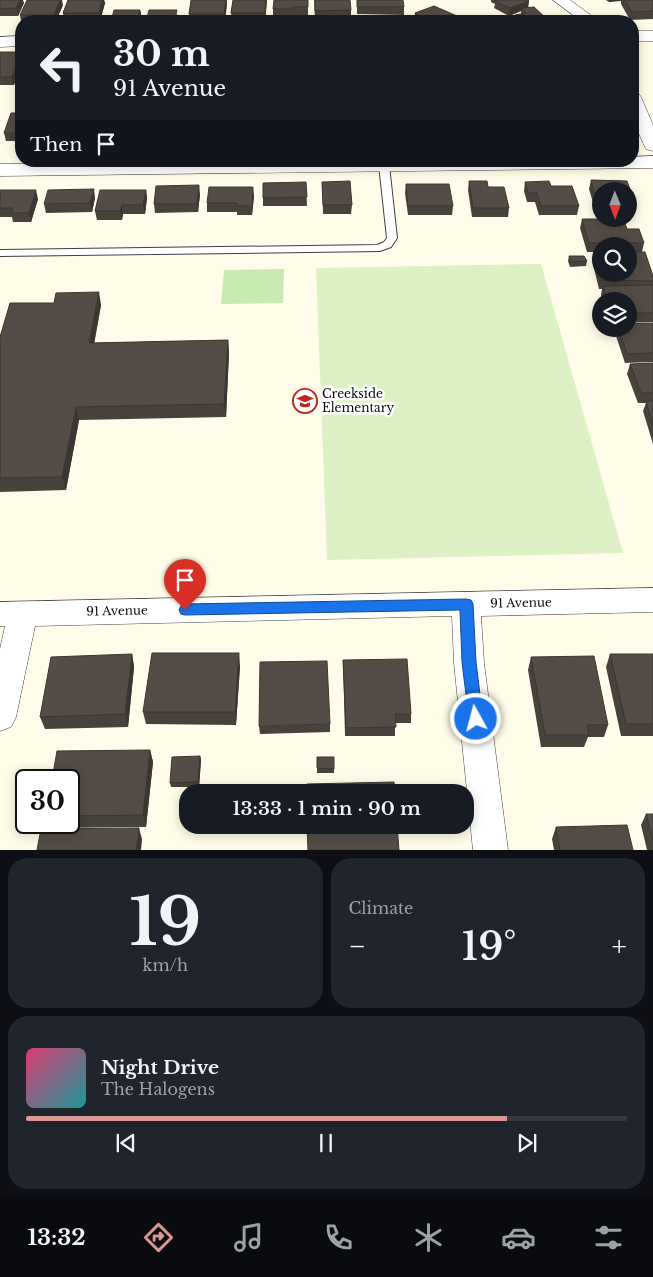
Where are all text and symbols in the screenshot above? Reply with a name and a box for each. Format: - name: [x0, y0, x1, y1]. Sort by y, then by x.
- text: 30 m: [113, 32, 210, 75]
- icon: left: [30, 35, 95, 100]
- text: 91 Avenue: [113, 75, 226, 102]
- icon: arrive: [92, 130, 120, 158]
- text: Then: [30, 133, 82, 156]
- north arrow: [592, 182, 638, 228]
- map controls: [592, 182, 637, 337]
- button: search: [592, 237, 637, 282]
- button: layers: [592, 292, 637, 337]
- place label: Creekside Elementary: [322, 386, 394, 415]
- school or university icon: Creekside Elementary: [292, 388, 318, 414]
- pin: [164, 559, 206, 610]
- icon: arrive: [171, 566, 199, 594]
- street label: 91 Avenue: [490, 594, 552, 611]
- street label: 91 Avenue: [86, 602, 148, 619]
- position arrow: [449, 692, 501, 744]
- speed limit sign: 30: [15, 769, 80, 834]
- text: 13:33 · 1 min · 90 m: [232, 797, 421, 820]
- text: 19: [129, 882, 201, 963]
- text: Climate: [349, 898, 413, 918]
- text: 19°: [462, 923, 516, 970]
- text: −: [349, 929, 366, 964]
- text: +: [612, 929, 627, 964]
- text: km/h: [143, 955, 188, 975]
- text: Night Drive: [101, 1056, 219, 1079]
- text: The Halogens: [101, 1079, 215, 1099]
- icon: previous: [112, 1129, 140, 1157]
- icon: pause: [312, 1129, 340, 1157]
- icon: next: [513, 1129, 541, 1157]
- icon: directions: [141, 1220, 176, 1255]
- icon: music: [231, 1220, 266, 1255]
- icon: phone: [321, 1220, 356, 1255]
- icon: climate: [411, 1220, 446, 1255]
- icon: car: [501, 1220, 536, 1255]
- icon: filters: [591, 1220, 626, 1255]
- text: 13:32: [27, 1224, 86, 1251]

